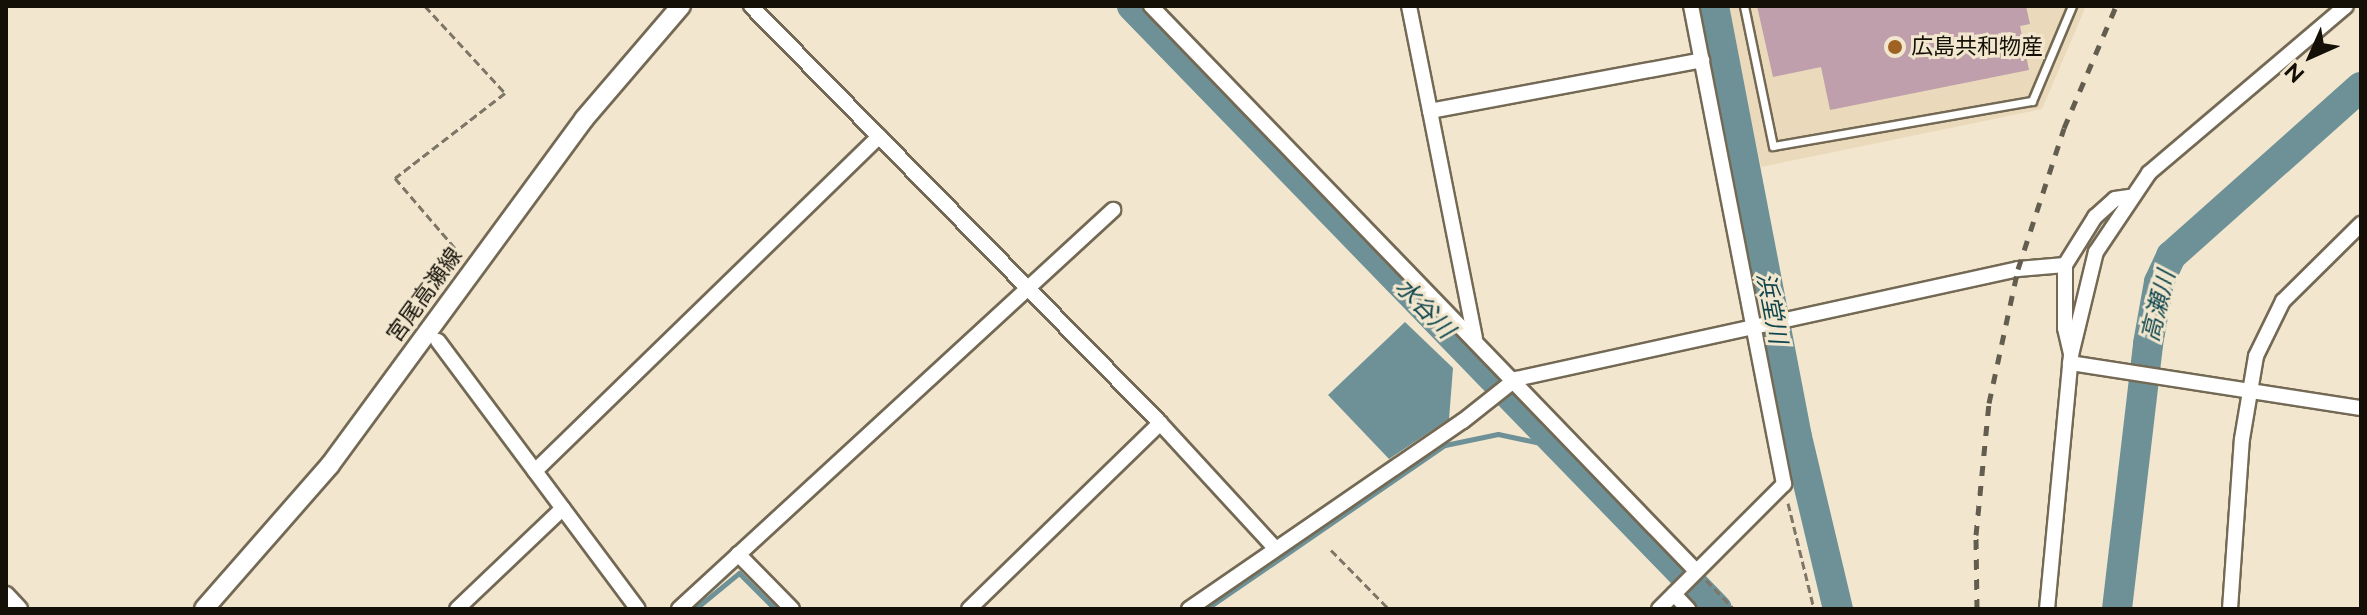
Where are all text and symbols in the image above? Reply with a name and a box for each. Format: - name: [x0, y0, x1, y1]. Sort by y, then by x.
- north arrow: [2271, 16, 2351, 96]
- place label: 広島共和物産: [1911, 34, 2043, 60]
- marker: 広島共和物産: [1886, 38, 1904, 56]
- text: N: [2279, 58, 2309, 88]
- street label: 宮尾高瀬線: [381, 243, 467, 347]
- water label: 高瀬川: [2135, 268, 2181, 344]
- water label: 浜堂川: [1751, 270, 1793, 346]
- water label: 水谷川: [1390, 272, 1460, 344]

